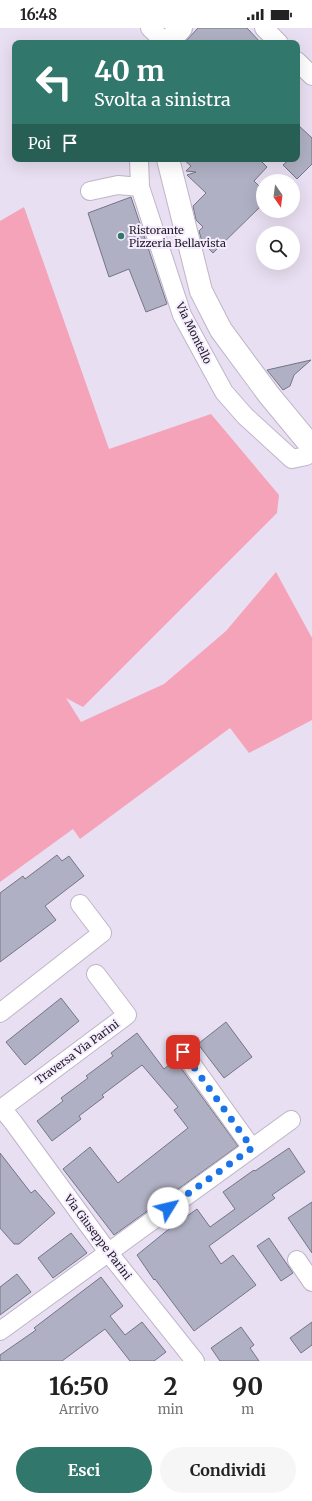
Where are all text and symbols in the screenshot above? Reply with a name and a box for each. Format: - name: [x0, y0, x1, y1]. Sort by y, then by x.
- text: 16:48: [20, 5, 57, 24]
- text: 40 m: [94, 53, 165, 89]
- icon: left: [28, 56, 80, 108]
- text: Svolta a sinistra: [94, 88, 231, 111]
- icon: arrive: [59, 132, 81, 154]
- text: Poi: [28, 134, 51, 153]
- north arrow: [256, 174, 300, 218]
- map controls: [256, 174, 300, 270]
- place label: Ristorante Pizzeria Bellavista: [129, 223, 226, 250]
- button: search: [256, 226, 300, 270]
- marker: Ristorante Pizzeria Bellavista: [116, 231, 126, 241]
- street label: Via Montello: [173, 299, 215, 367]
- street label: Traversa Via Parini: [32, 1017, 122, 1087]
- pin: [166, 1035, 200, 1069]
- icon: arrive: [172, 1041, 194, 1063]
- position arrow: [147, 1187, 189, 1229]
- street label: Via Giuseppe Parini: [61, 1191, 135, 1283]
- text: 16:50: [49, 1371, 109, 1402]
- text: 2: [163, 1371, 178, 1402]
- text: 90: [232, 1371, 263, 1402]
- text: Arrivo: [59, 1401, 99, 1418]
- text: min: [158, 1401, 183, 1418]
- text: m: [241, 1401, 254, 1418]
- button: Esci: [16, 1447, 152, 1493]
- button: Condividi: [160, 1447, 296, 1493]

